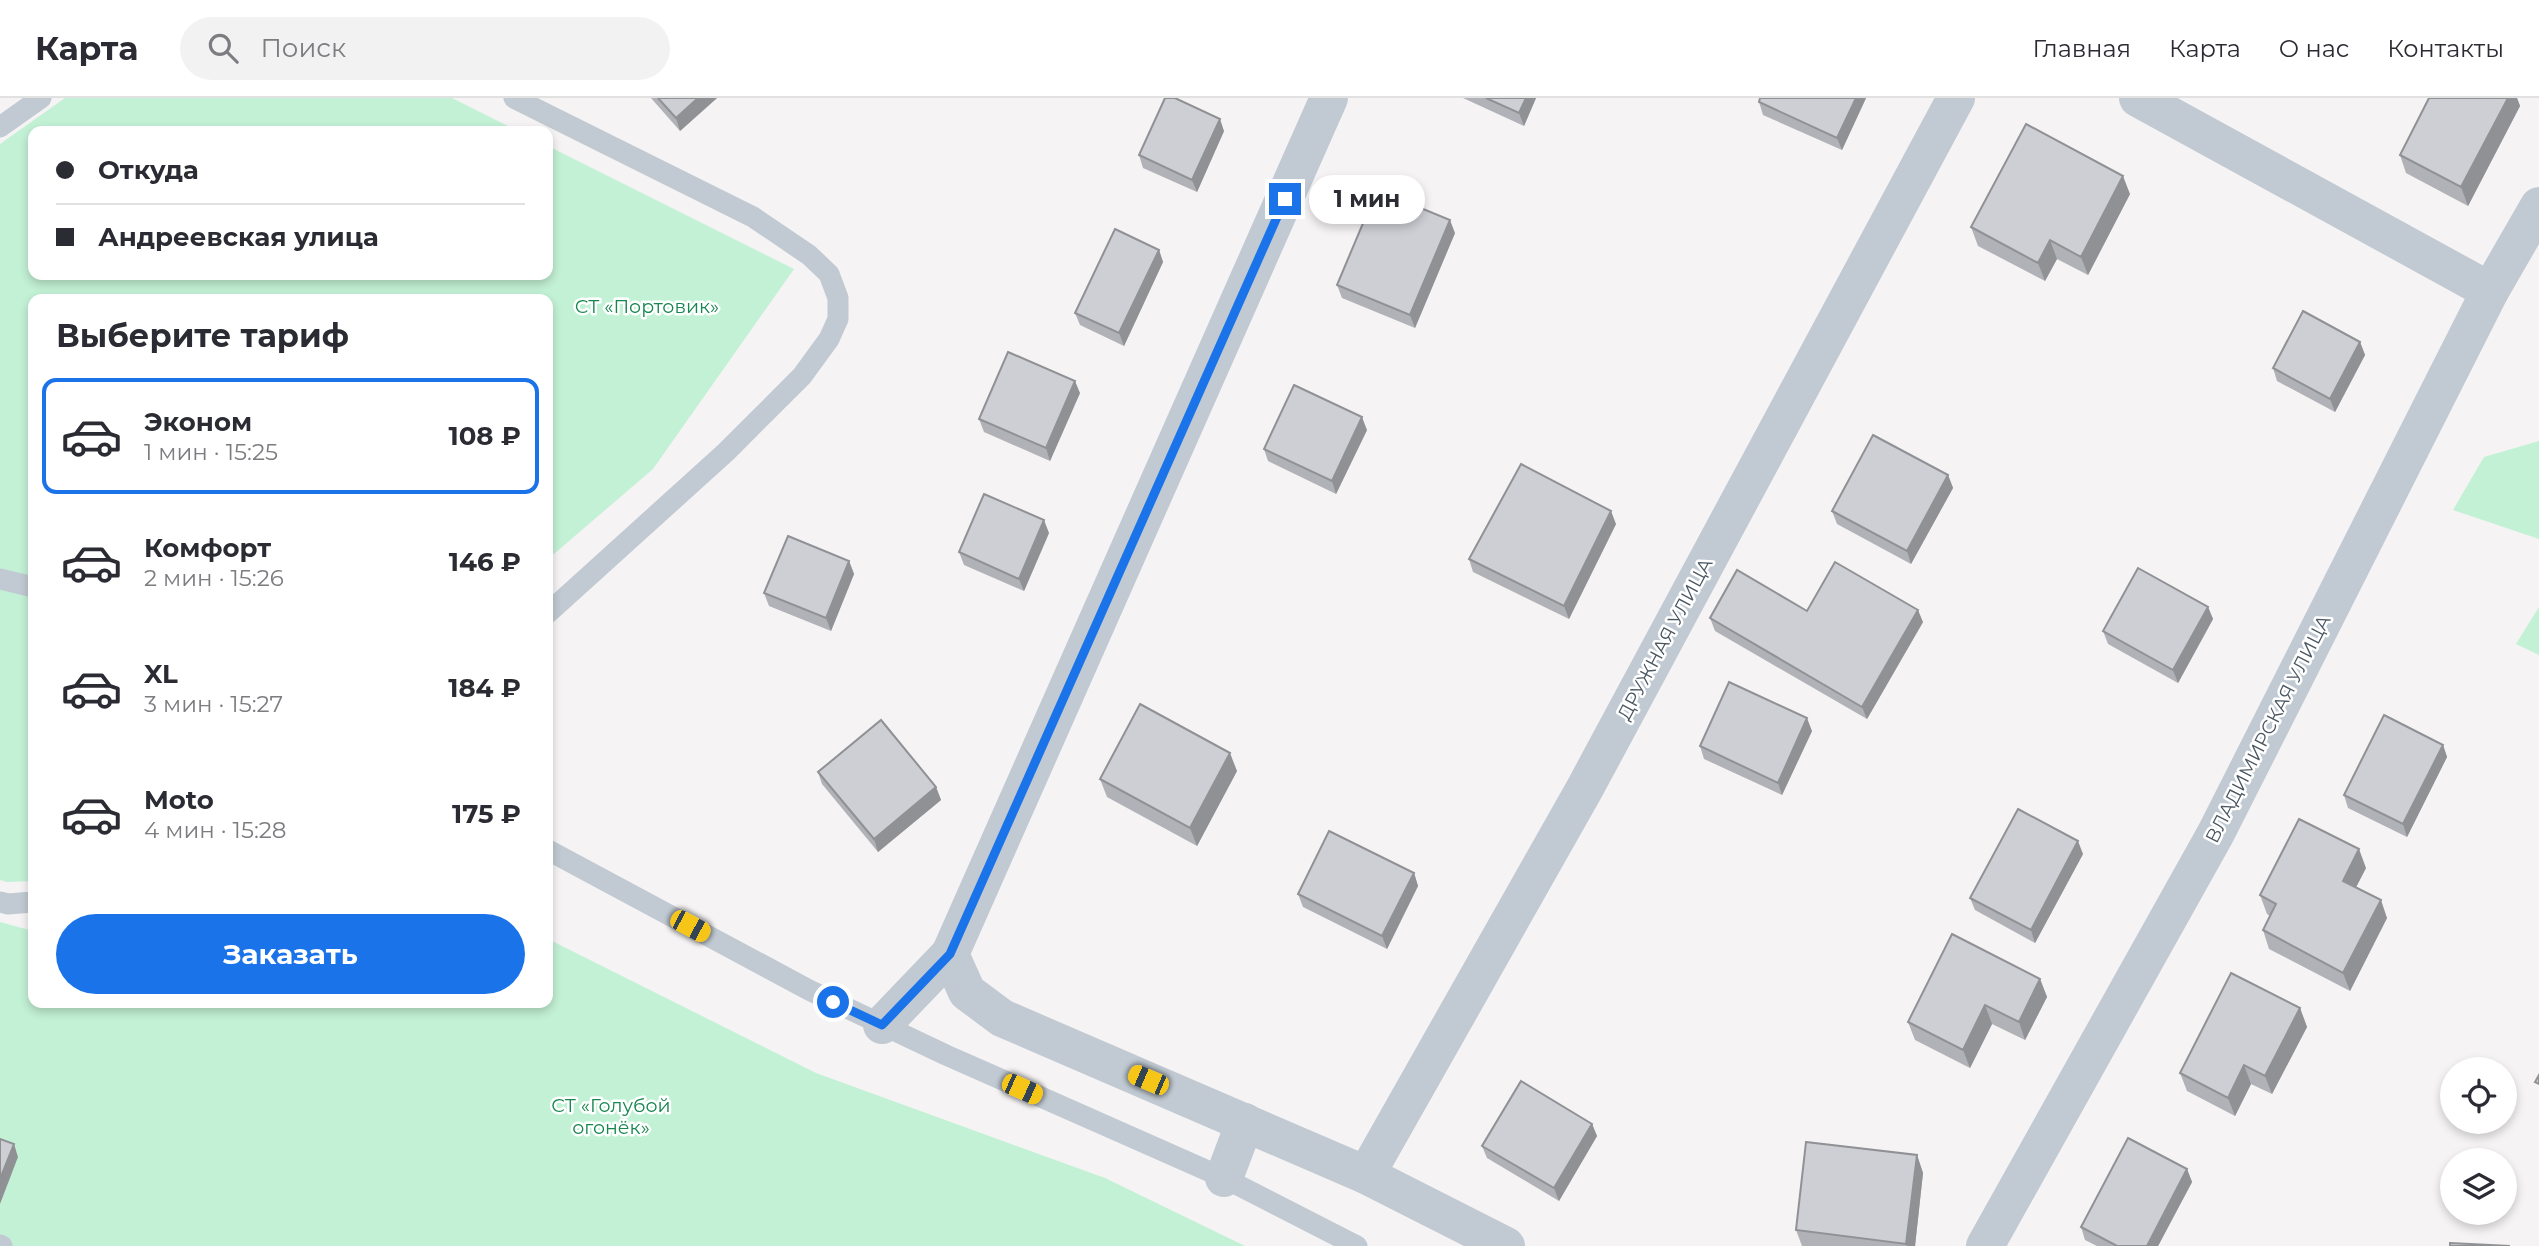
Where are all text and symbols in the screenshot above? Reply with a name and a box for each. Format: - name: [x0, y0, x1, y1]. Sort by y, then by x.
- search box: [180, 17, 670, 80]
- text: Карта: [35, 28, 138, 68]
- icon: search: [204, 29, 242, 67]
- text: Поиск: [260, 32, 346, 64]
- text: Главная: [2033, 34, 2131, 63]
- text: Карта: [2169, 34, 2241, 63]
- text: О нас: [2279, 34, 2349, 63]
- text: Контакты: [2387, 34, 2504, 63]
- text: Откуда: [98, 154, 199, 186]
- callout: 1 мин: [1310, 174, 1425, 224]
- route end: [1269, 183, 1301, 215]
- text: 1 мин: [1334, 185, 1400, 213]
- text: Андреевская улица: [98, 221, 379, 253]
- park label: СТ «Портовик»: [575, 295, 719, 318]
- text: Выберите тариф: [56, 316, 349, 355]
- icon: car: [60, 405, 123, 468]
- text: Эконом: [144, 406, 252, 438]
- text: 108 ₽: [448, 420, 521, 452]
- text: 1 мин · 15:25: [144, 438, 278, 466]
- icon: car: [60, 531, 123, 594]
- text: Комфорт: [144, 532, 271, 564]
- text: 146 ₽: [449, 546, 521, 578]
- street label: ДРУЖНАЯ УЛИЦА: [1613, 554, 1717, 724]
- text: 2 мин · 15:26: [144, 564, 284, 592]
- street label: ВЛАДИМИРСКАЯ УЛИЦА: [2200, 611, 2336, 847]
- icon: car: [60, 657, 123, 720]
- text: XL: [144, 658, 178, 690]
- text: 184 ₽: [448, 672, 521, 704]
- text: 3 мин · 15:27: [144, 690, 283, 718]
- icon: car: [60, 783, 123, 846]
- text: Moto: [144, 784, 214, 816]
- text: 175 ₽: [452, 798, 521, 830]
- text: 4 мин · 15:28: [144, 816, 287, 844]
- car: [667, 907, 714, 945]
- button: Заказать: [56, 914, 525, 994]
- route start: [817, 986, 849, 1018]
- map controls: [2440, 1057, 2517, 1225]
- button: locate: [2440, 1057, 2517, 1134]
- car: [1125, 1062, 1172, 1098]
- car: [999, 1071, 1046, 1107]
- park label: СТ «Голубой огонёк»: [551, 1094, 671, 1139]
- button: layers: [2440, 1148, 2517, 1225]

